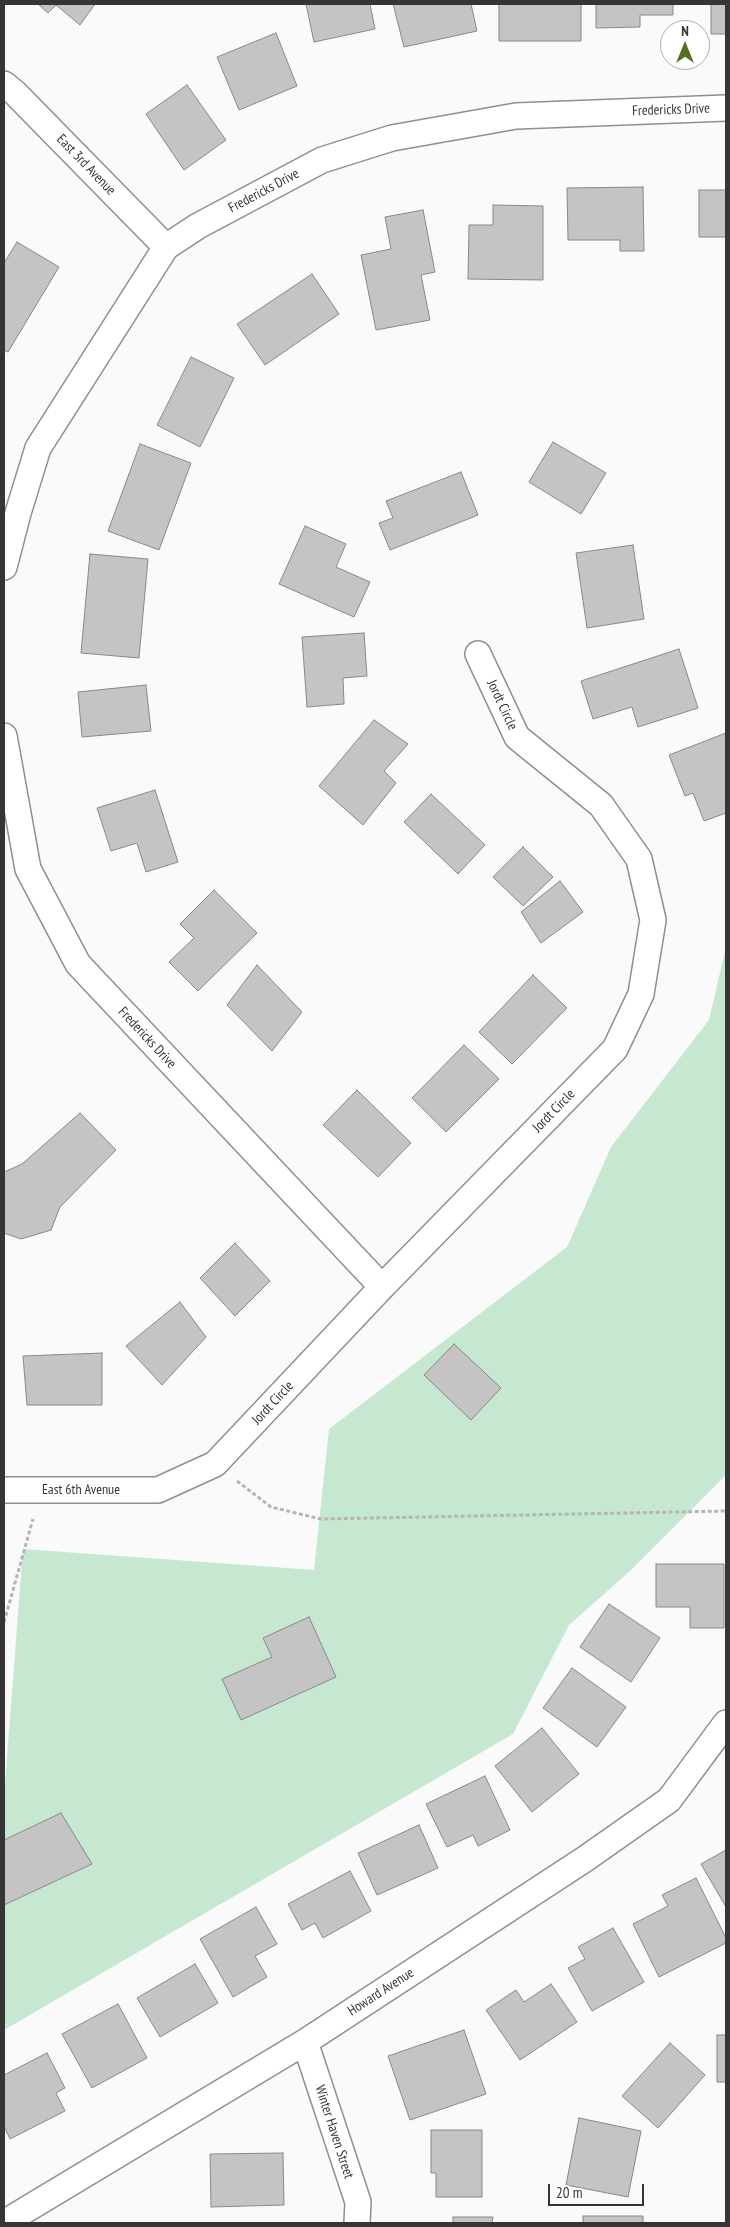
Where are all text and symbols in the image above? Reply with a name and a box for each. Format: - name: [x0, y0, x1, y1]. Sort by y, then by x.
- north arrow: [660, 20, 710, 70]
- text: N: [681, 22, 689, 40]
- street label: Fredericks Drive: [632, 100, 710, 120]
- street label: East 3rd Avenue: [53, 131, 119, 199]
- street label: Fredericks Drive: [226, 165, 302, 217]
- street label: Jordt Circle: [483, 677, 521, 733]
- street label: Fredericks Drive: [114, 1004, 180, 1072]
- street label: Jordt Circle: [529, 1086, 579, 1136]
- street label: Jordt Circle: [249, 1378, 297, 1428]
- street label: East 6th Avenue: [42, 1482, 120, 1498]
- street label: Howard Avenue: [345, 1964, 417, 2020]
- street label: Winter Haven Street: [311, 2083, 357, 2181]
- scale bar: [550, 2174, 646, 2206]
- text: 20 m: [556, 2183, 582, 2202]

